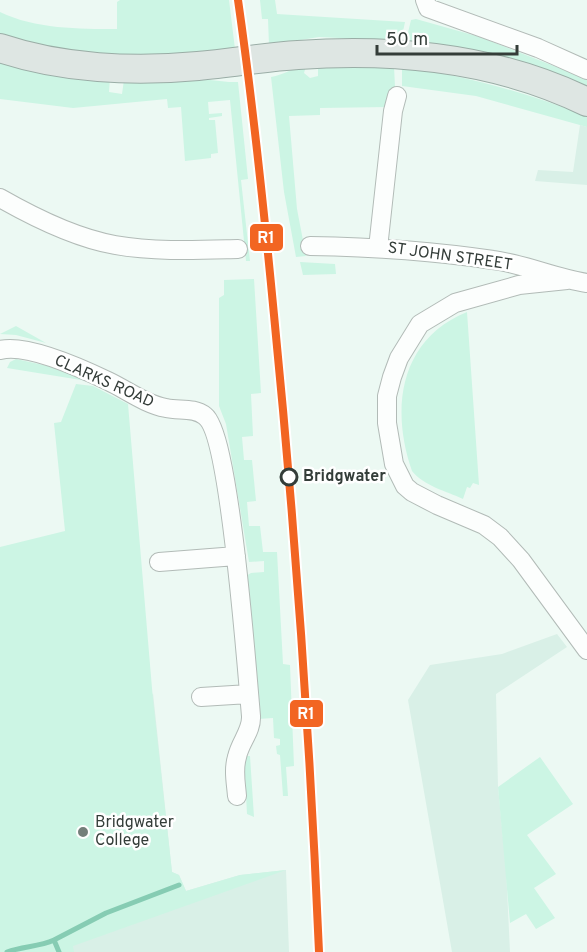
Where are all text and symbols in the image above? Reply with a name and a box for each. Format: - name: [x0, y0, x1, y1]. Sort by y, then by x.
- scale bar: [377, 18, 516, 56]
- text: 50 m: [386, 29, 428, 52]
- line badge: R1: [249, 223, 284, 252]
- text: R1: [257, 229, 275, 249]
- street label: ST JOHN STREET: [386, 238, 514, 276]
- street label: CLARKS ROAD: [51, 351, 157, 413]
- place label: Bridgwater: [303, 467, 386, 487]
- marker: Bridgwater: [280, 468, 298, 486]
- line badge: R1: [289, 699, 324, 728]
- text: R1: [297, 705, 315, 725]
- place label: Bridgwater College: [95, 813, 174, 851]
- marker: Bridgwater College: [76, 825, 90, 839]

